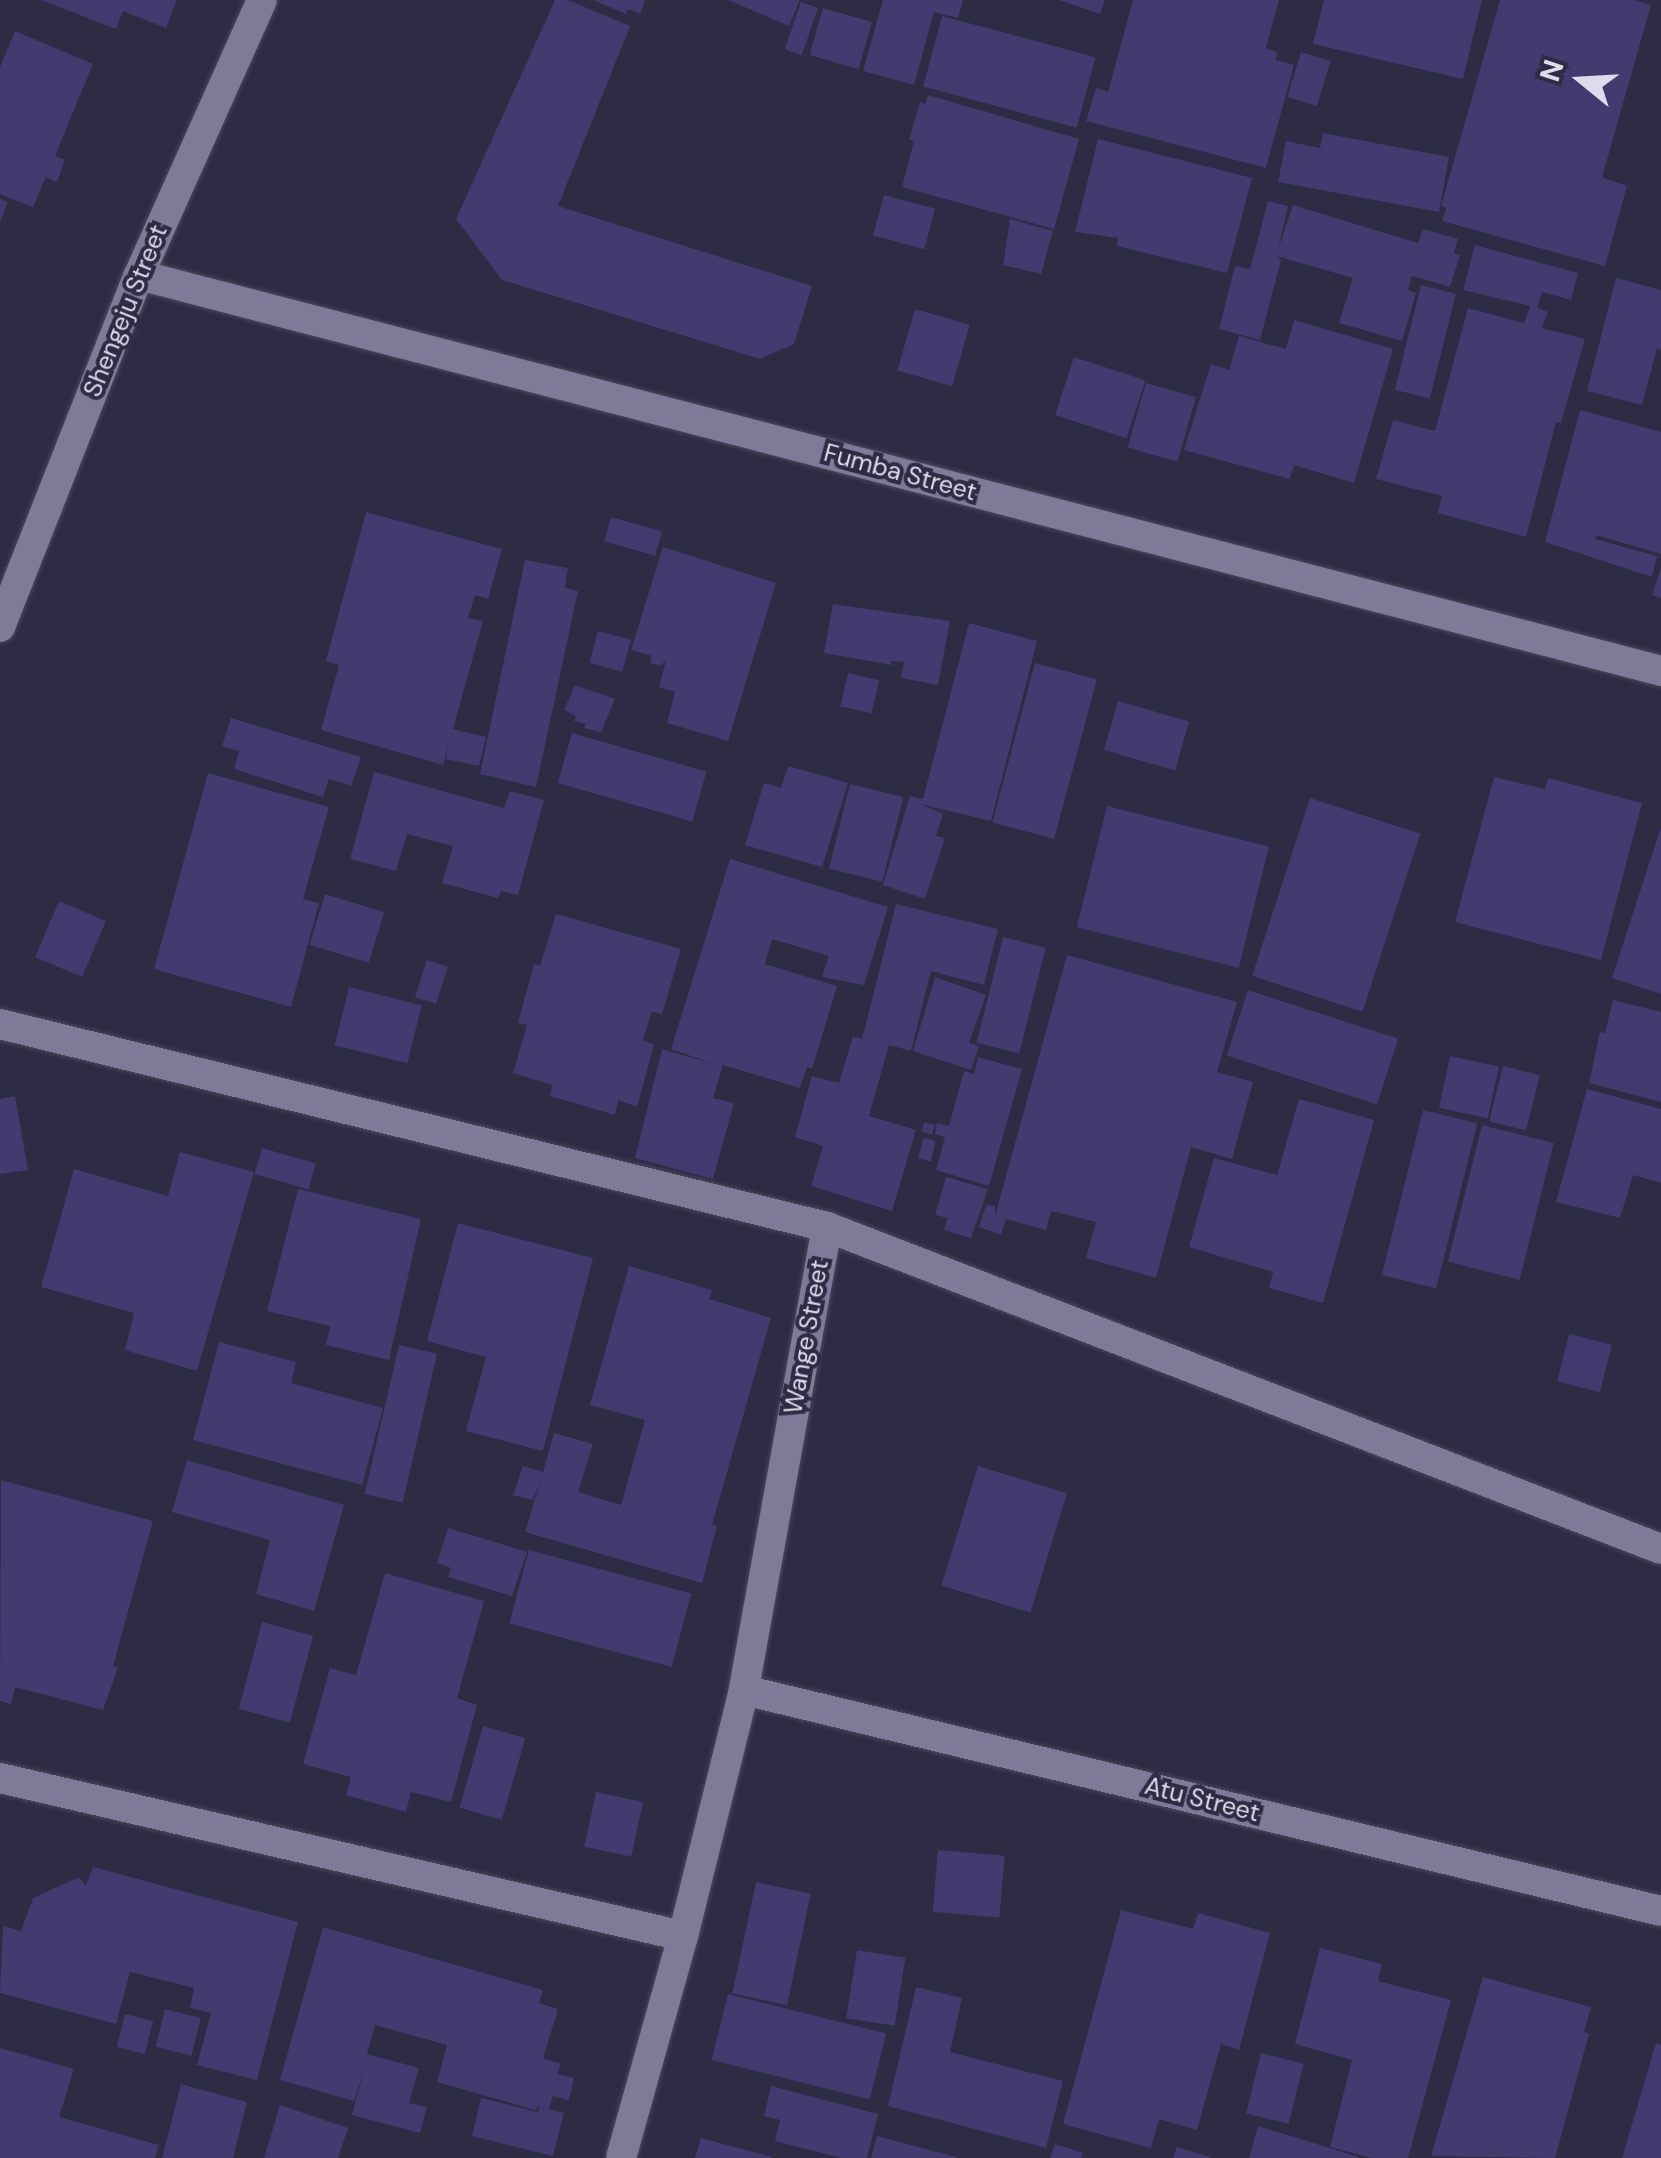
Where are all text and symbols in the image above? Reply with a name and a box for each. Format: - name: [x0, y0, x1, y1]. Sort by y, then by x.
- north arrow: [1531, 30, 1631, 130]
- text: N: [1531, 55, 1573, 86]
- street label: Shengeju Street: [78, 221, 174, 401]
- street label: Fumba Street: [820, 438, 980, 508]
- street label: Wange Street: [779, 1258, 835, 1416]
- street label: Atu Street: [1142, 1771, 1262, 1829]

